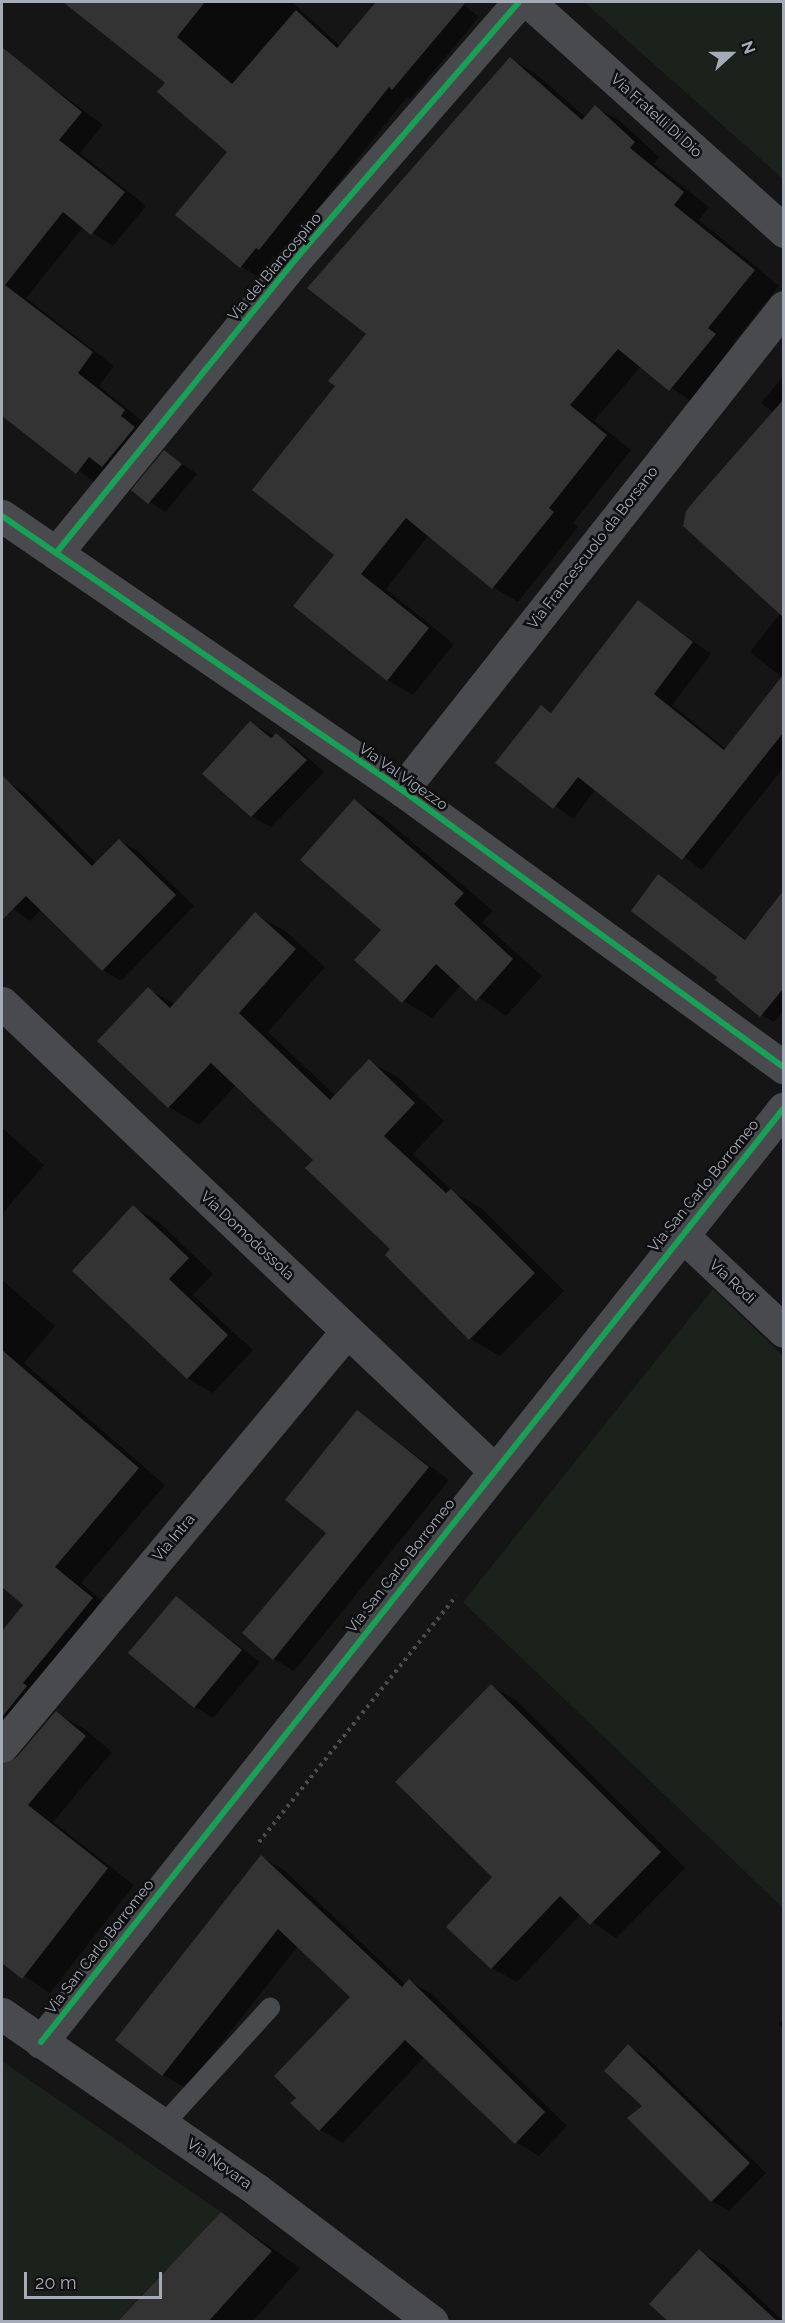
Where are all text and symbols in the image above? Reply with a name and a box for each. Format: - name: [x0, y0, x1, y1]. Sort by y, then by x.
- north arrow: [701, 24, 761, 84]
- text: N: [737, 38, 759, 56]
- street label: Via Fratelli Di Dio: [607, 70, 705, 162]
- street label: Via del Biancospino: [224, 209, 326, 325]
- street label: Via Francescuolo da Borsano: [524, 463, 662, 633]
- street label: Via Val Vigezzo: [354, 739, 452, 815]
- street label: Via San Carlo Borromeo: [645, 1116, 763, 1256]
- street label: Via Domodossola: [196, 1188, 298, 1284]
- street label: Via Rodi: [705, 1256, 759, 1308]
- street label: Via San Carlo Borromeo: [343, 1495, 459, 1637]
- street label: Via Intra: [149, 1511, 199, 1565]
- street label: Via San Carlo Borromeo: [42, 1876, 158, 2018]
- street label: Via Novara: [183, 2135, 255, 2193]
- scale bar: [27, 2260, 165, 2298]
- text: 20 m: [35, 2272, 77, 2293]

